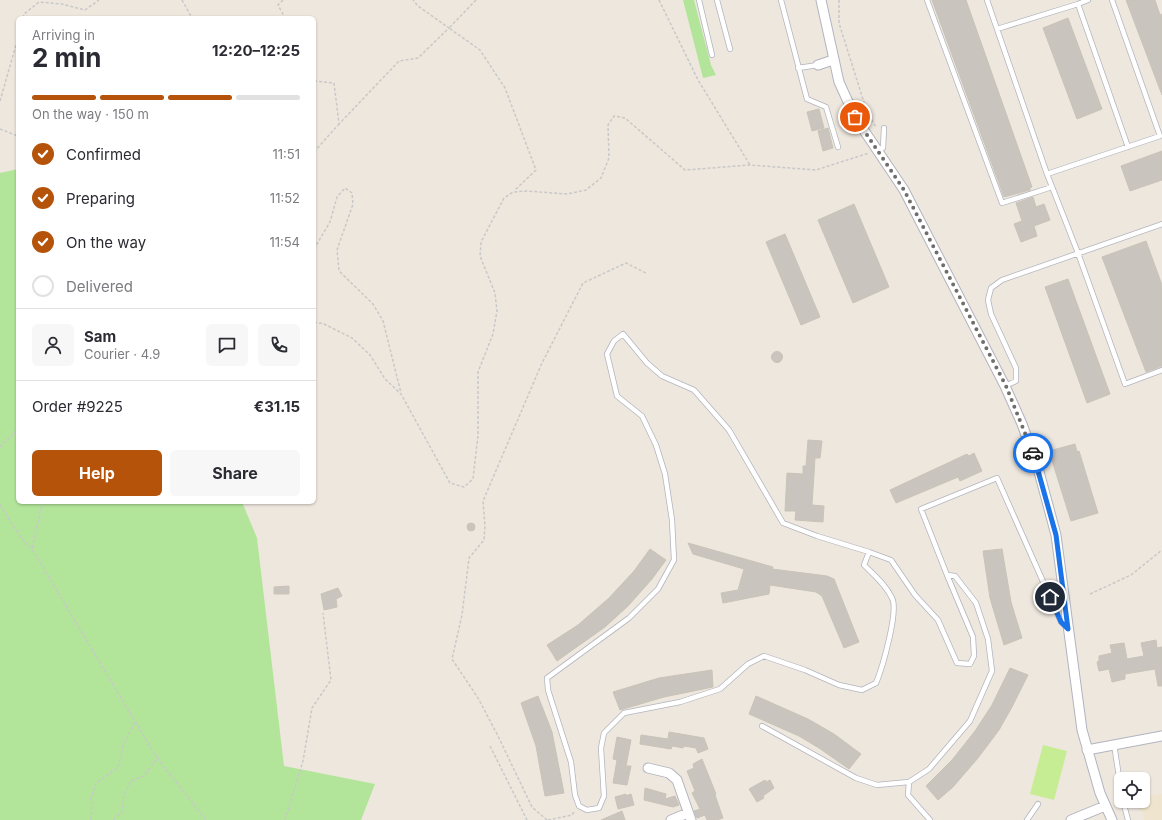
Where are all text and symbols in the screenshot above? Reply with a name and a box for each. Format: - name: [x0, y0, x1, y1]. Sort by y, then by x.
- text: Arriving in: [32, 27, 95, 43]
- text: 12:20–12:25: [212, 41, 300, 60]
- text: 2 min: [32, 42, 102, 73]
- pin: [838, 100, 872, 134]
- text: On the way · 150 m: [32, 106, 149, 122]
- icon: bag: [844, 106, 866, 128]
- icon: check: [32, 143, 54, 165]
- text: Confirmed: [66, 145, 141, 164]
- text: 11:51: [272, 146, 300, 162]
- icon: check: [32, 187, 54, 209]
- text: Preparing: [66, 189, 135, 208]
- text: 11:52: [270, 190, 300, 206]
- icon: check: [32, 231, 54, 253]
- text: On the way: [66, 233, 146, 252]
- text: 11:54: [269, 234, 300, 250]
- text: Delivered: [66, 277, 133, 296]
- button: person: [32, 324, 74, 366]
- button: chat: [206, 324, 248, 366]
- button: phone: [258, 324, 300, 366]
- text: Sam: [84, 327, 116, 346]
- text: Courier · 4.9: [84, 346, 160, 362]
- text: Order #9225: [32, 397, 123, 416]
- text: €31.15: [254, 397, 300, 416]
- courier: [1013, 433, 1053, 473]
- icon: car: [1022, 442, 1044, 464]
- button: Help: [32, 450, 162, 496]
- button: Share: [170, 450, 300, 496]
- pin: [1033, 580, 1067, 614]
- icon: home: [1039, 586, 1061, 608]
- map controls: [1114, 772, 1150, 808]
- button: locate: [1114, 772, 1150, 808]

